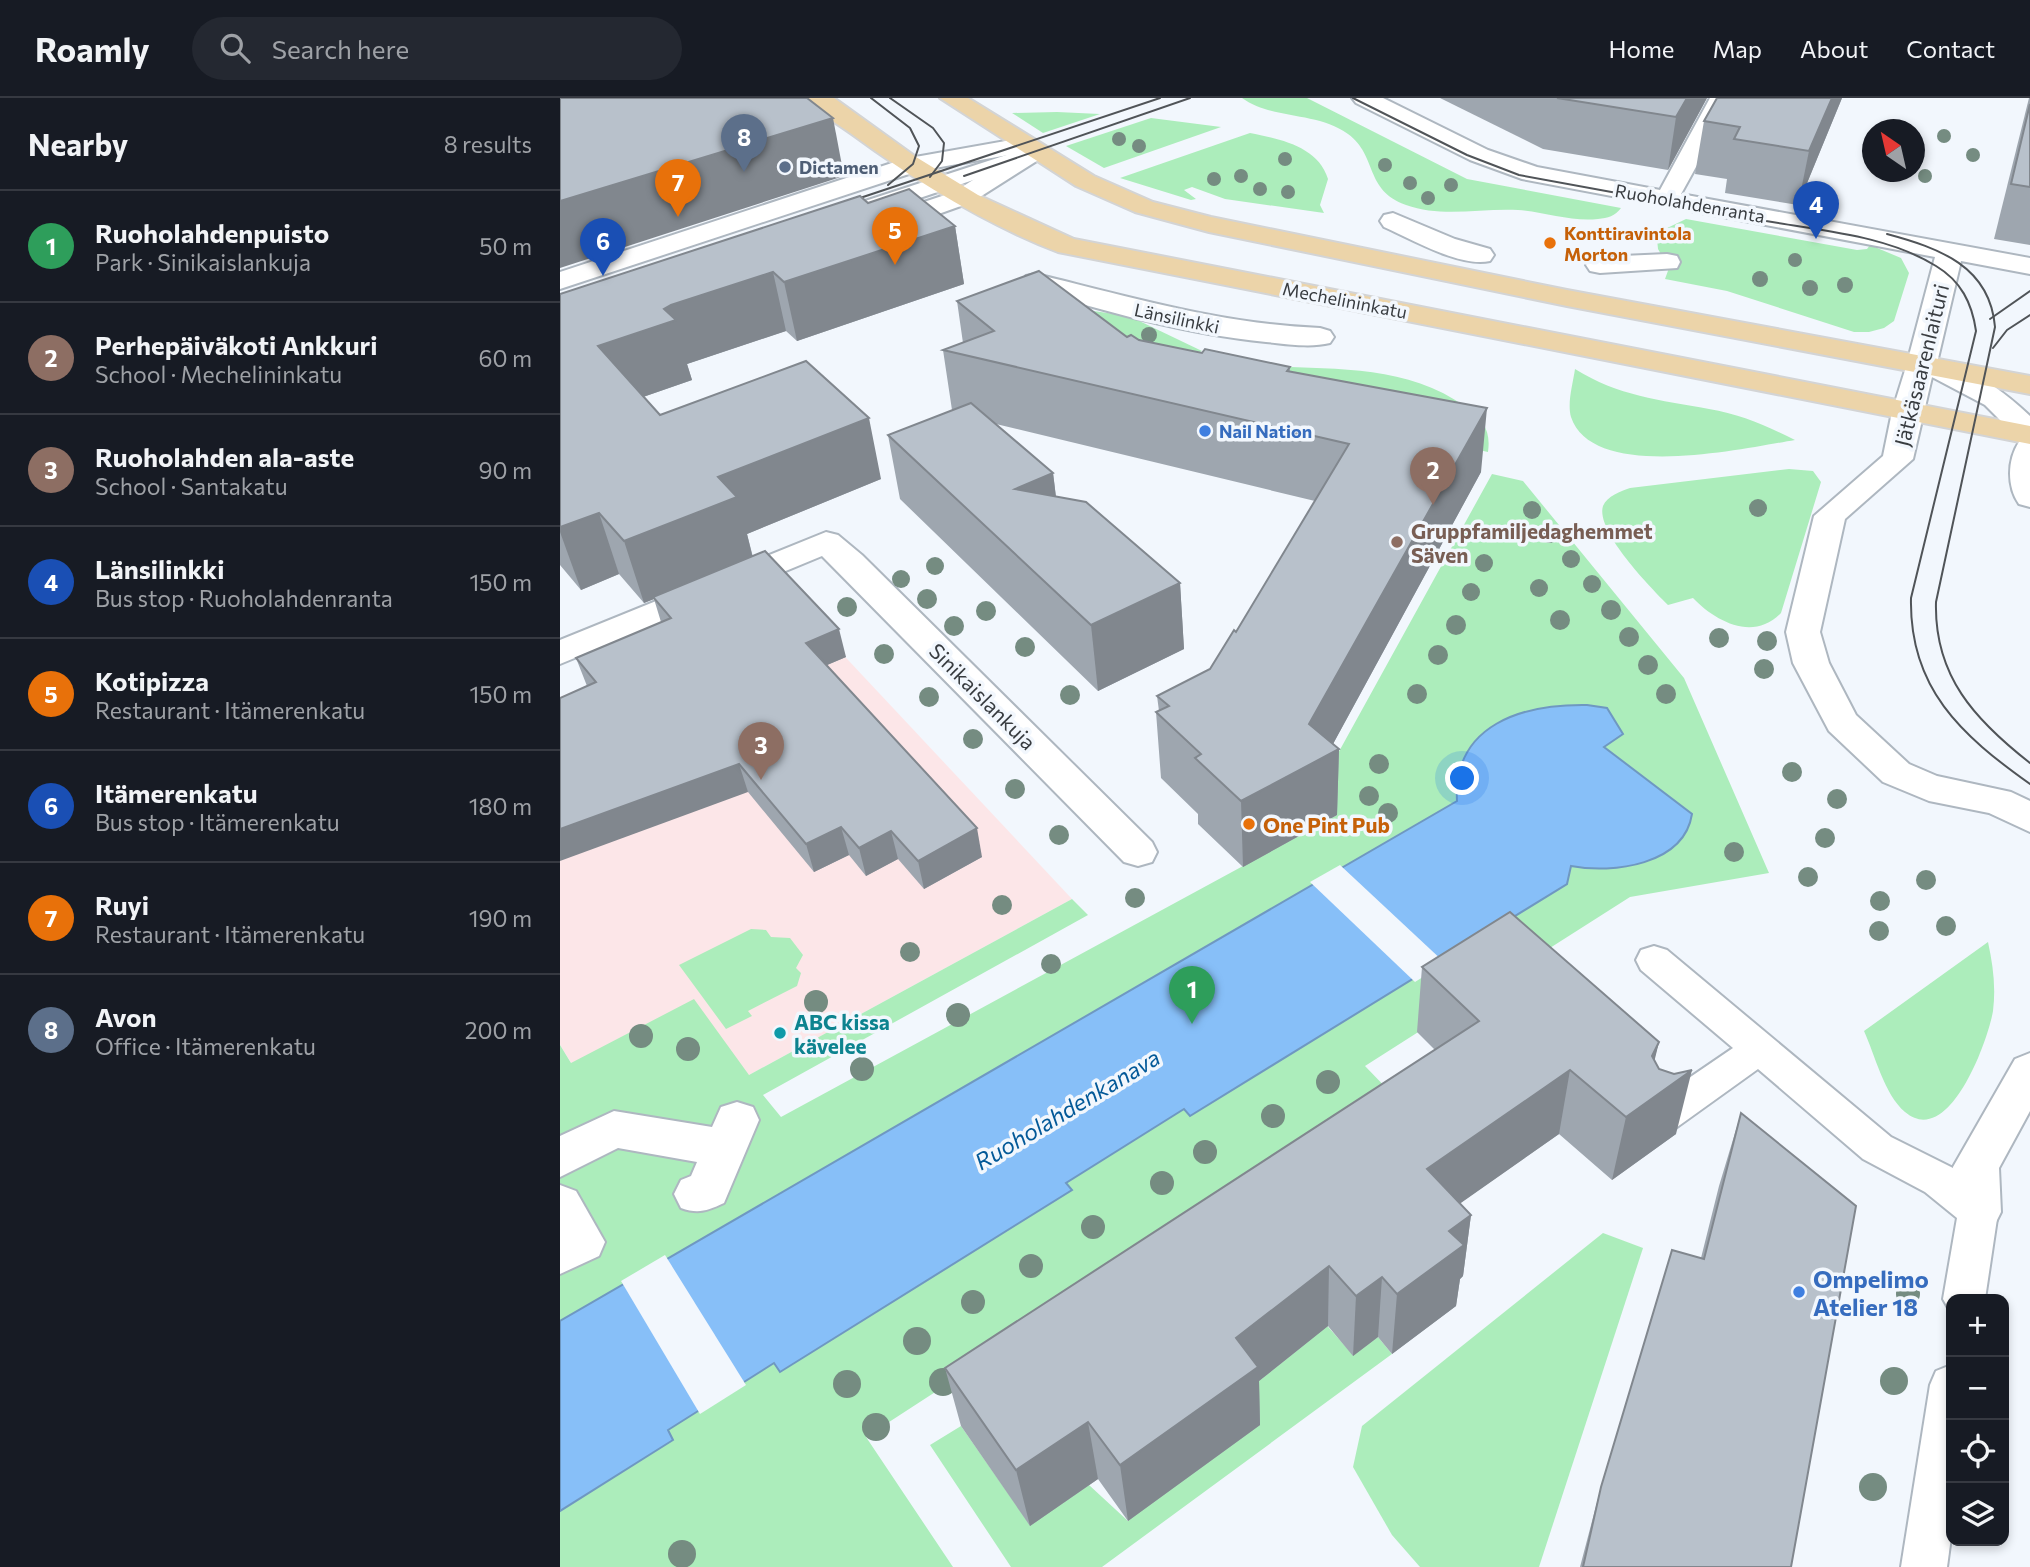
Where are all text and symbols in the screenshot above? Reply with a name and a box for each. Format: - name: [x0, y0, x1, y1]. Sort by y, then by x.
- search box: [192, 17, 682, 80]
- text: Roamly: [35, 28, 150, 69]
- icon: search: [216, 29, 254, 67]
- text: Search here: [272, 33, 409, 64]
- text: Home: [1609, 34, 1675, 63]
- text: Map: [1713, 34, 1762, 63]
- text: About: [1800, 34, 1868, 63]
- text: Contact: [1906, 34, 1995, 63]
- pin: 8: [721, 114, 767, 172]
- north arrow: [1862, 119, 1925, 182]
- text: Nearby: [28, 125, 128, 162]
- text: 8 results: [444, 130, 532, 158]
- place label: Dictamen: [799, 156, 879, 178]
- pin: 7: [655, 159, 701, 217]
- marker: Dictamen: [777, 159, 793, 175]
- street label: Ruoholahdenranta: [1613, 179, 1767, 227]
- pin: 4: [1793, 181, 1839, 239]
- pin: 5: [872, 207, 918, 265]
- text: Ruoholahdenpuisto: [95, 217, 329, 248]
- pin: 6: [580, 218, 626, 276]
- place label: Konttiravintola Morton: [1564, 222, 1692, 265]
- text: 1: [46, 232, 56, 260]
- text: 50 m: [479, 232, 532, 260]
- marker: Konttiravintola Morton: [1542, 235, 1558, 251]
- text: Park · Sinikaislankuja: [95, 248, 311, 276]
- street label: Mechelininkatu: [1281, 277, 1409, 323]
- street label: Jätkäsaarenlaituri: [1889, 281, 1953, 449]
- street label: Länsilinkki: [1132, 298, 1222, 338]
- text: Perhepäiväkoti Ankkuri: [95, 329, 378, 360]
- text: 2: [44, 344, 58, 372]
- text: 60 m: [479, 344, 532, 372]
- text: School · Mechelininkatu: [95, 360, 342, 388]
- place label: Nail Nation: [1219, 420, 1312, 442]
- marker: Nail Nation: [1197, 423, 1213, 439]
- text: Ruoholahden ala-aste: [95, 441, 354, 472]
- pin: 2: [1410, 447, 1456, 505]
- text: 3: [44, 456, 58, 484]
- text: 90 m: [479, 456, 532, 484]
- text: School · Santakatu: [95, 472, 288, 500]
- place label: Gruppfamiljedaghemmet Säven: [1411, 518, 1653, 567]
- marker: Gruppfamiljedaghemmet Säven: [1389, 534, 1405, 550]
- text: Länsilinkki: [95, 553, 225, 584]
- text: 4: [44, 568, 58, 596]
- text: 150 m: [469, 568, 532, 596]
- text: Bus stop · Ruoholahdenranta: [95, 584, 393, 612]
- street label: Sinikaislankuja: [925, 638, 1041, 754]
- text: Kotipizza: [95, 665, 209, 696]
- text: 5: [44, 680, 58, 708]
- text: 150 m: [469, 680, 532, 708]
- text: Restaurant · Itämerenkatu: [95, 696, 365, 724]
- pin: 3: [738, 722, 784, 780]
- your location: [1445, 761, 1479, 795]
- text: Itämerenkatu: [95, 777, 258, 808]
- text: 6: [44, 792, 58, 820]
- text: 180 m: [469, 792, 532, 820]
- text: Bus stop · Itämerenkatu: [95, 808, 340, 836]
- place label: One Pint Pub: [1263, 812, 1390, 837]
- marker: One Pint Pub: [1241, 816, 1257, 832]
- text: Ruyi: [95, 889, 149, 920]
- text: 7: [45, 904, 57, 932]
- text: 190 m: [469, 904, 532, 932]
- text: Restaurant · Itämerenkatu: [95, 920, 365, 948]
- pin: 1: [1169, 966, 1215, 1024]
- text: Avon: [95, 1001, 157, 1032]
- place label: ABC kissa kävelee: [794, 1009, 890, 1058]
- text: 8: [44, 1016, 58, 1044]
- text: 200 m: [465, 1016, 532, 1044]
- marker: ABC kissa kävelee: [772, 1025, 788, 1041]
- text: Office · Itämerenkatu: [95, 1032, 316, 1060]
- water label: Ruoholahdenkanava: [969, 1043, 1165, 1175]
- place label: Ompelimo Atelier 18: [1813, 1264, 1929, 1321]
- marker: Ompelimo Atelier 18: [1791, 1284, 1807, 1300]
- map controls: [1946, 1294, 2009, 1546]
- button: +: [1946, 1294, 2009, 1357]
- button: −: [1946, 1357, 2009, 1420]
- button: locate: [1946, 1420, 2009, 1483]
- button: layers: [1946, 1483, 2009, 1546]

